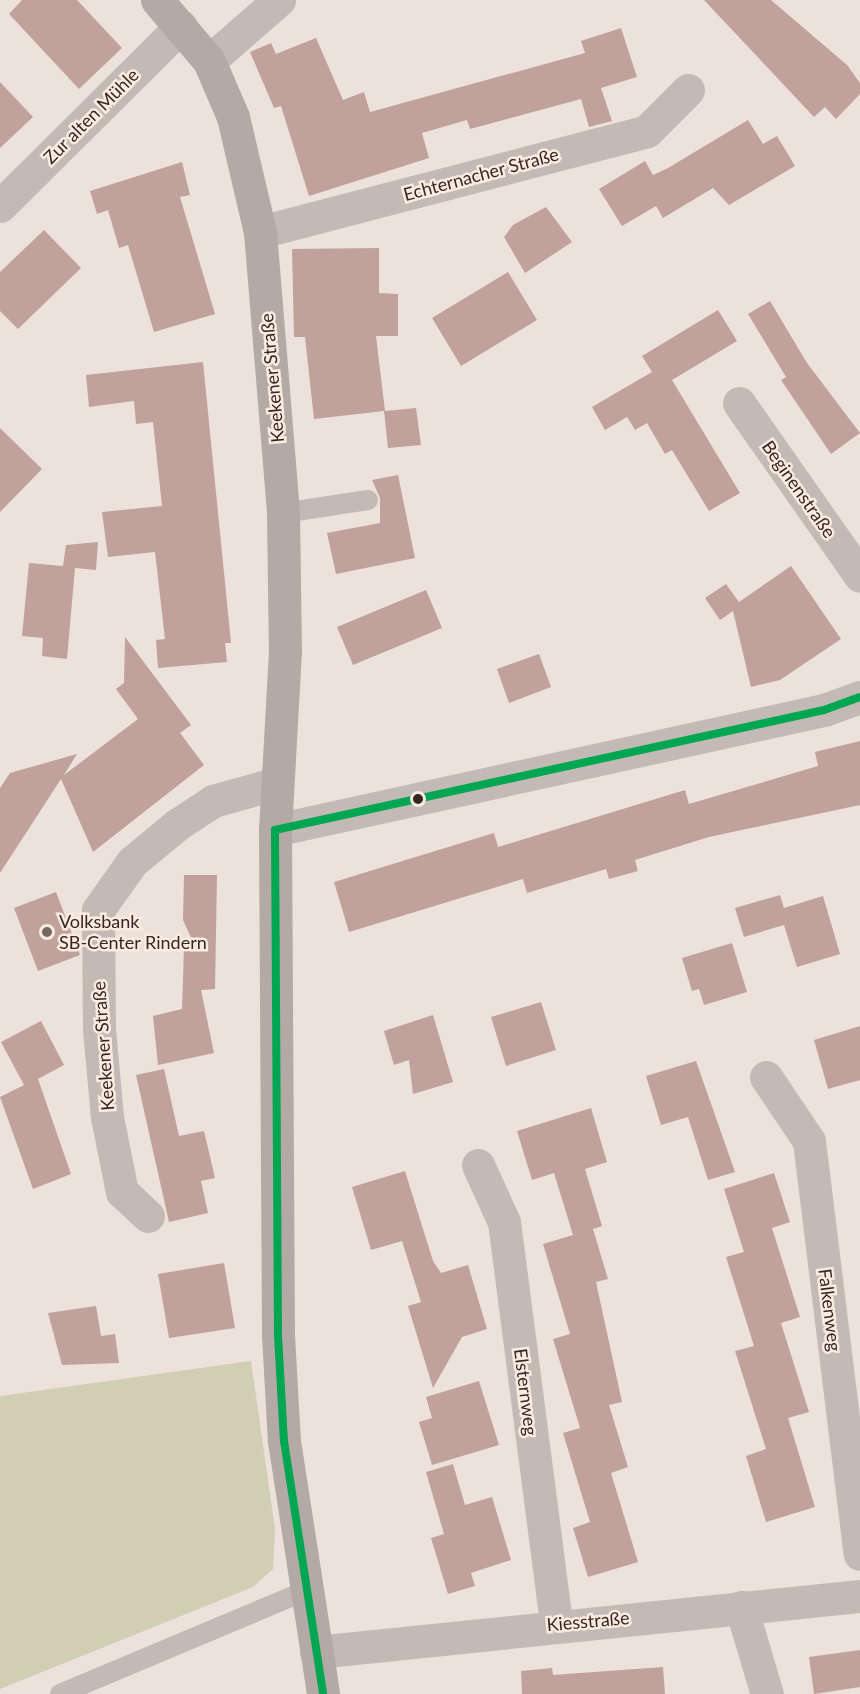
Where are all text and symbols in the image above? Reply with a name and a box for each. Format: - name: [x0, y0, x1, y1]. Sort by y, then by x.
- street label: Zur alten Mühle: [39, 64, 143, 168]
- street label: Echternacher Straße: [401, 143, 561, 205]
- street label: Keekener Straße: [256, 312, 288, 444]
- street label: Beginenstraße: [758, 436, 840, 542]
- unlabelled marker: [412, 793, 424, 805]
- place label: Volksbank SB-Center Rindern: [59, 911, 207, 954]
- marker: Volksbank SB-Center Rindern: [40, 925, 54, 939]
- street label: Keekener Straße: [88, 980, 118, 1112]
- street label: Falkenweg: [814, 1267, 846, 1353]
- street label: Elsternweg: [510, 1347, 542, 1437]
- street label: Kiesstraße: [546, 1607, 630, 1635]

